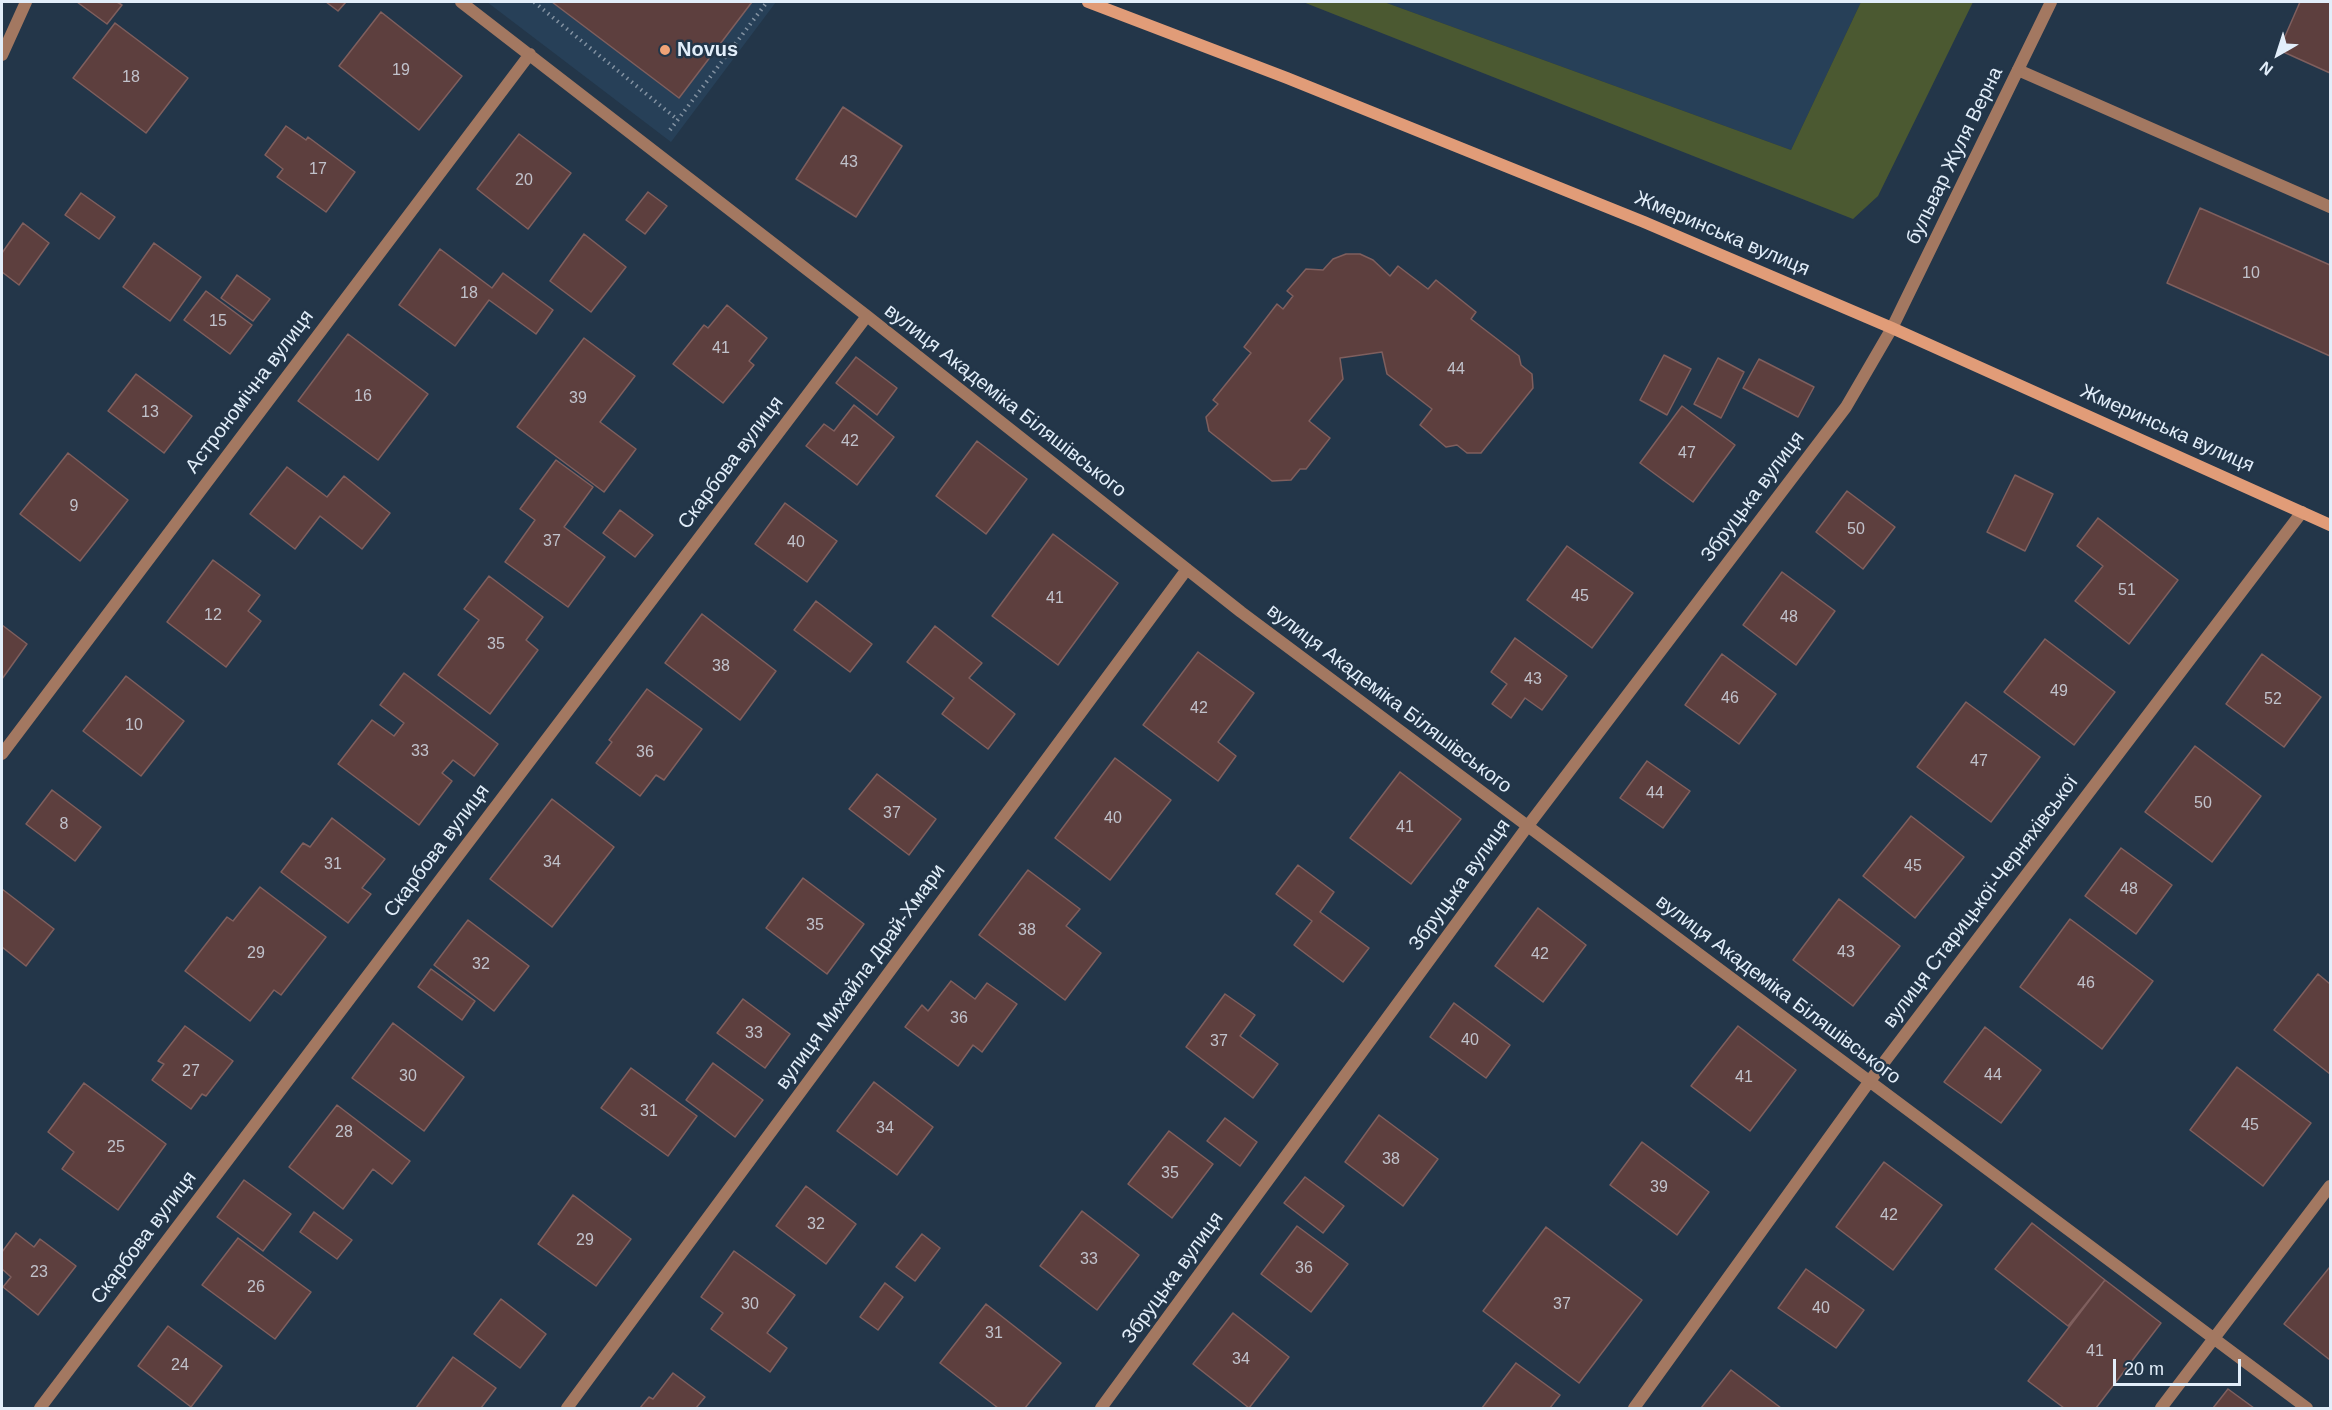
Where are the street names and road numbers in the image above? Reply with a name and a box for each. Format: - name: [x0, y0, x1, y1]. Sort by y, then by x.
- street label: бульвар Жуля Верна: [1902, 63, 2008, 249]
- street label: Жмеринська вулиця: [1631, 186, 1813, 282]
- street label: вулиця Академіка Біляшівського: [879, 299, 1131, 503]
- street label: Астрономічна вулиця: [181, 306, 319, 478]
- street label: Жмеринська вулиця: [2076, 380, 2258, 478]
- street label: Скарбова вулиця: [673, 392, 789, 534]
- street label: Збруцька вулиця: [1696, 427, 1810, 567]
- street label: вулиця Академіка Біляшівського: [1262, 599, 1516, 799]
- street label: вулиця Старицької-Черняхівської: [1878, 771, 2084, 1033]
- street label: Скарбова вулиця: [379, 780, 495, 922]
- street label: Збруцька вулиця: [1404, 814, 1516, 956]
- street label: вулиця Михайла Драй-Хмари: [771, 860, 951, 1094]
- street label: вулиця Академіка Біляшівського: [1651, 890, 1905, 1090]
- street label: Скарбова вулиця: [86, 1167, 202, 1309]
- street label: Збруцька вулиця: [1117, 1207, 1229, 1349]

